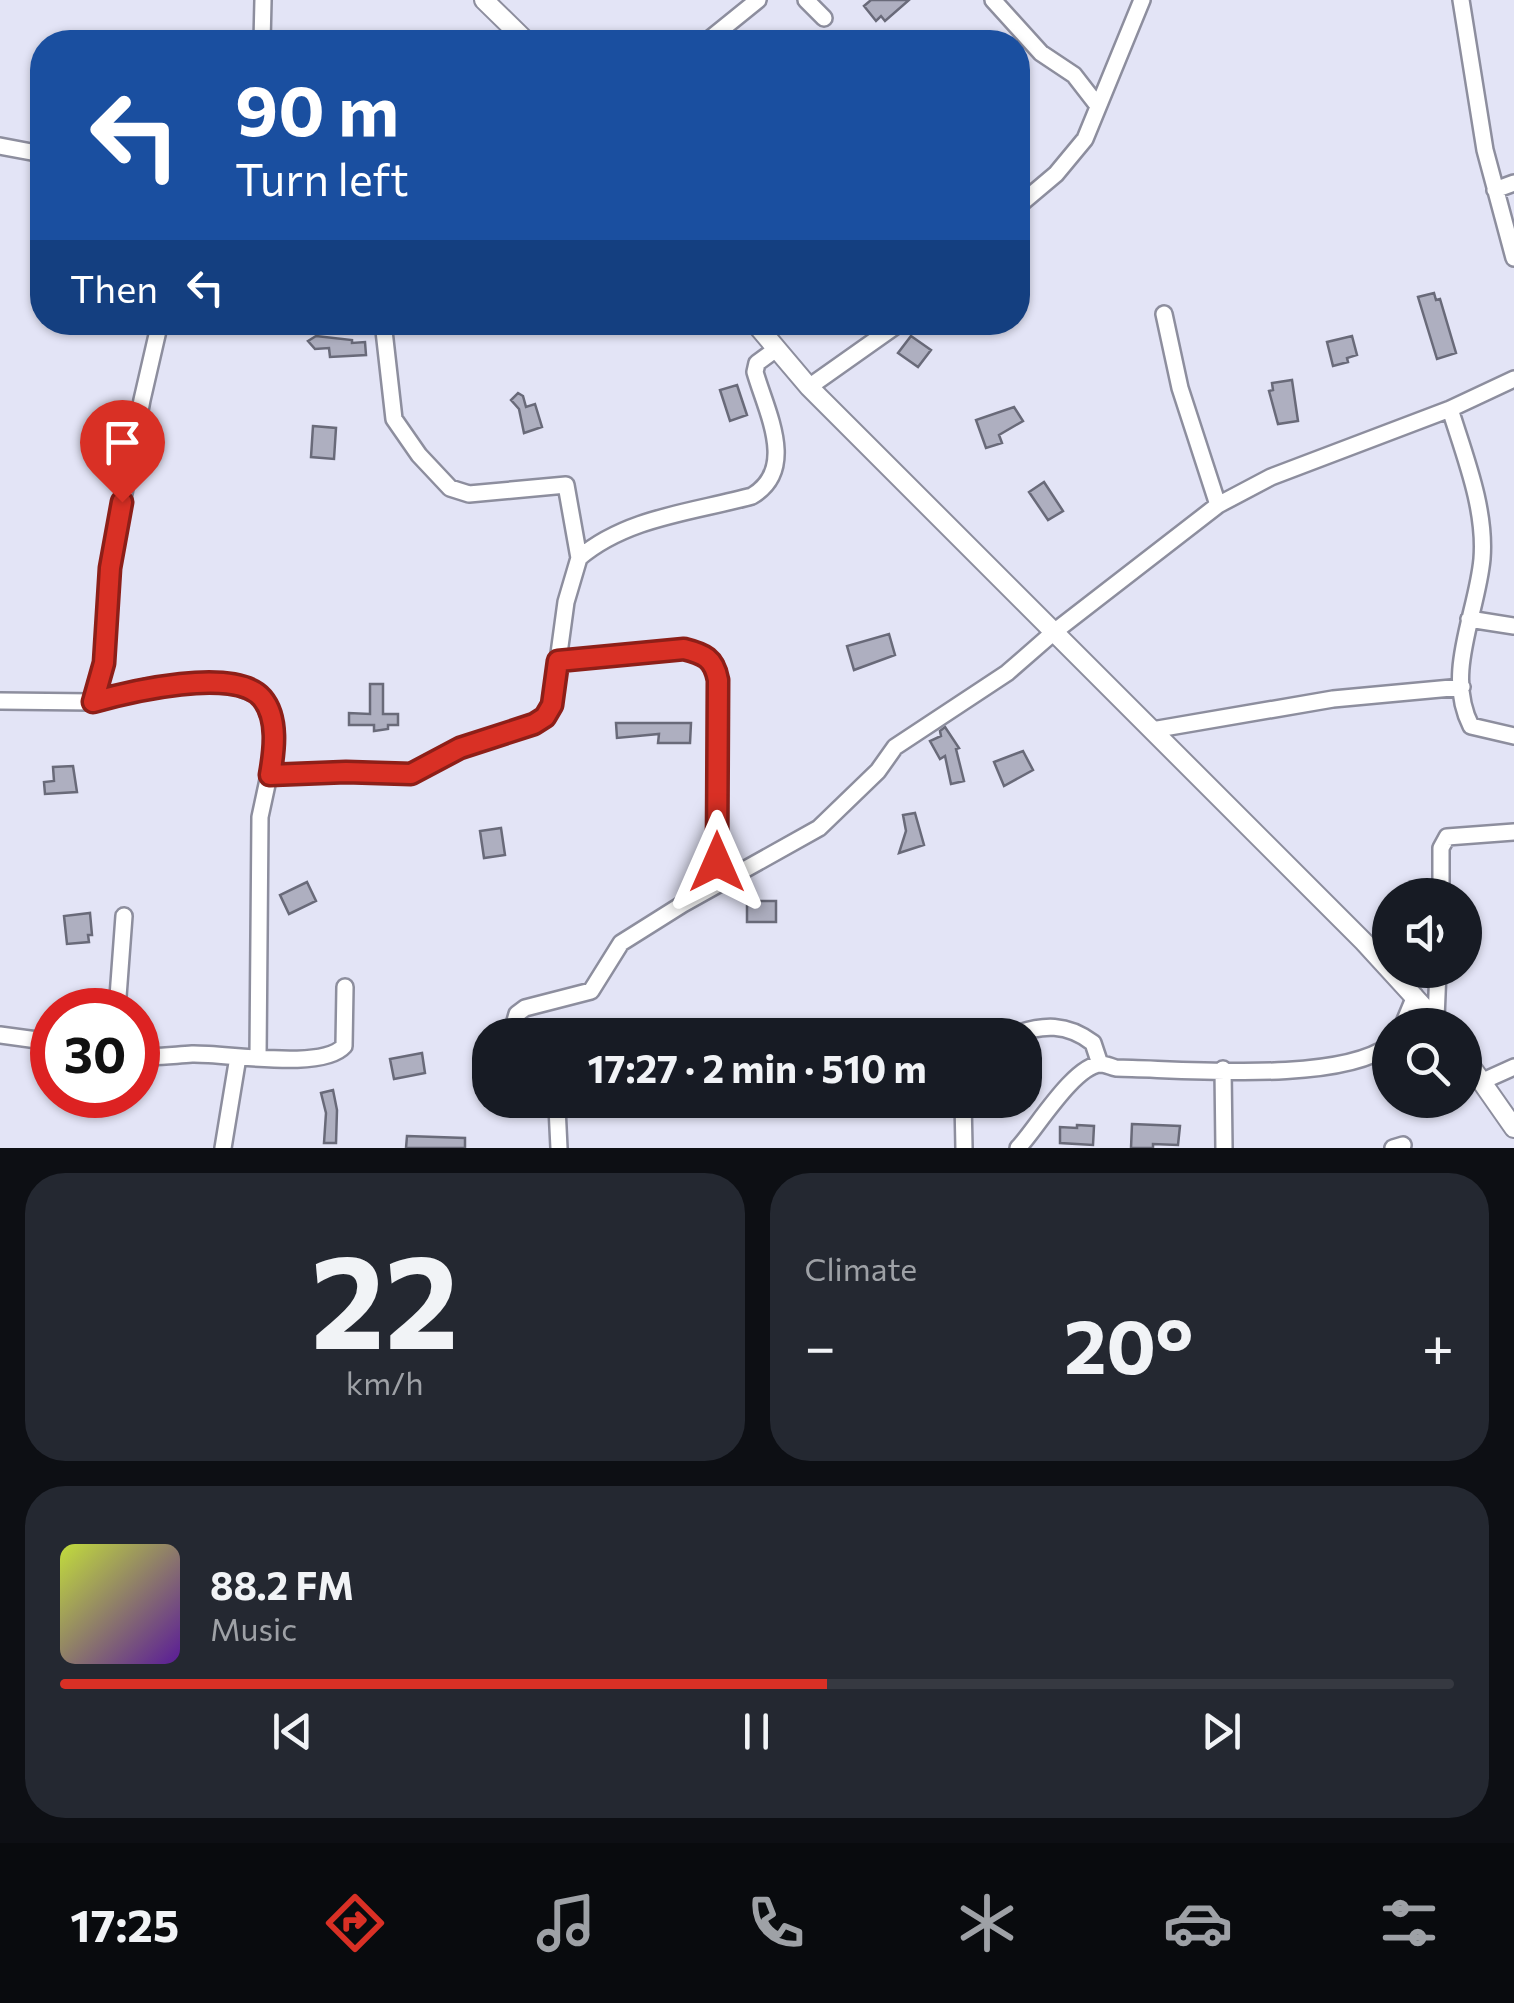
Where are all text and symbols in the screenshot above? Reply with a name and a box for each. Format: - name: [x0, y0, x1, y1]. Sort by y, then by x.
- text: 90 m: [235, 65, 399, 150]
- icon: left: [70, 70, 200, 200]
- text: Turn left: [235, 150, 409, 205]
- icon: left: [178, 260, 233, 315]
- text: Then: [70, 264, 158, 311]
- pin: [80, 400, 165, 503]
- icon: arrive: [95, 415, 150, 470]
- position arrow: [665, 810, 769, 914]
- map controls: [1372, 878, 1482, 1118]
- button: sound: [1372, 878, 1482, 988]
- speed limit sign: 30: [30, 988, 160, 1118]
- button: search: [1372, 1008, 1482, 1118]
- text: 17:27 · 2 min · 510 m: [587, 1044, 927, 1091]
- text: 22: [311, 1217, 459, 1376]
- text: Climate: [805, 1248, 917, 1288]
- text: 20°: [1064, 1298, 1193, 1389]
- text: −: [805, 1311, 836, 1378]
- text: +: [1422, 1311, 1454, 1378]
- text: km/h: [346, 1362, 424, 1402]
- text: 88.2 FM: [210, 1561, 354, 1608]
- text: Music: [210, 1608, 297, 1648]
- icon: previous: [265, 1704, 320, 1759]
- icon: pause: [729, 1704, 784, 1759]
- icon: next: [1194, 1704, 1249, 1759]
- icon: directions: [320, 1888, 390, 1958]
- icon: music: [531, 1888, 601, 1958]
- icon: phone: [741, 1888, 811, 1958]
- icon: climate: [952, 1888, 1022, 1958]
- icon: car: [1163, 1888, 1233, 1958]
- icon: filters: [1374, 1888, 1444, 1958]
- text: 17:25: [70, 1896, 179, 1951]

